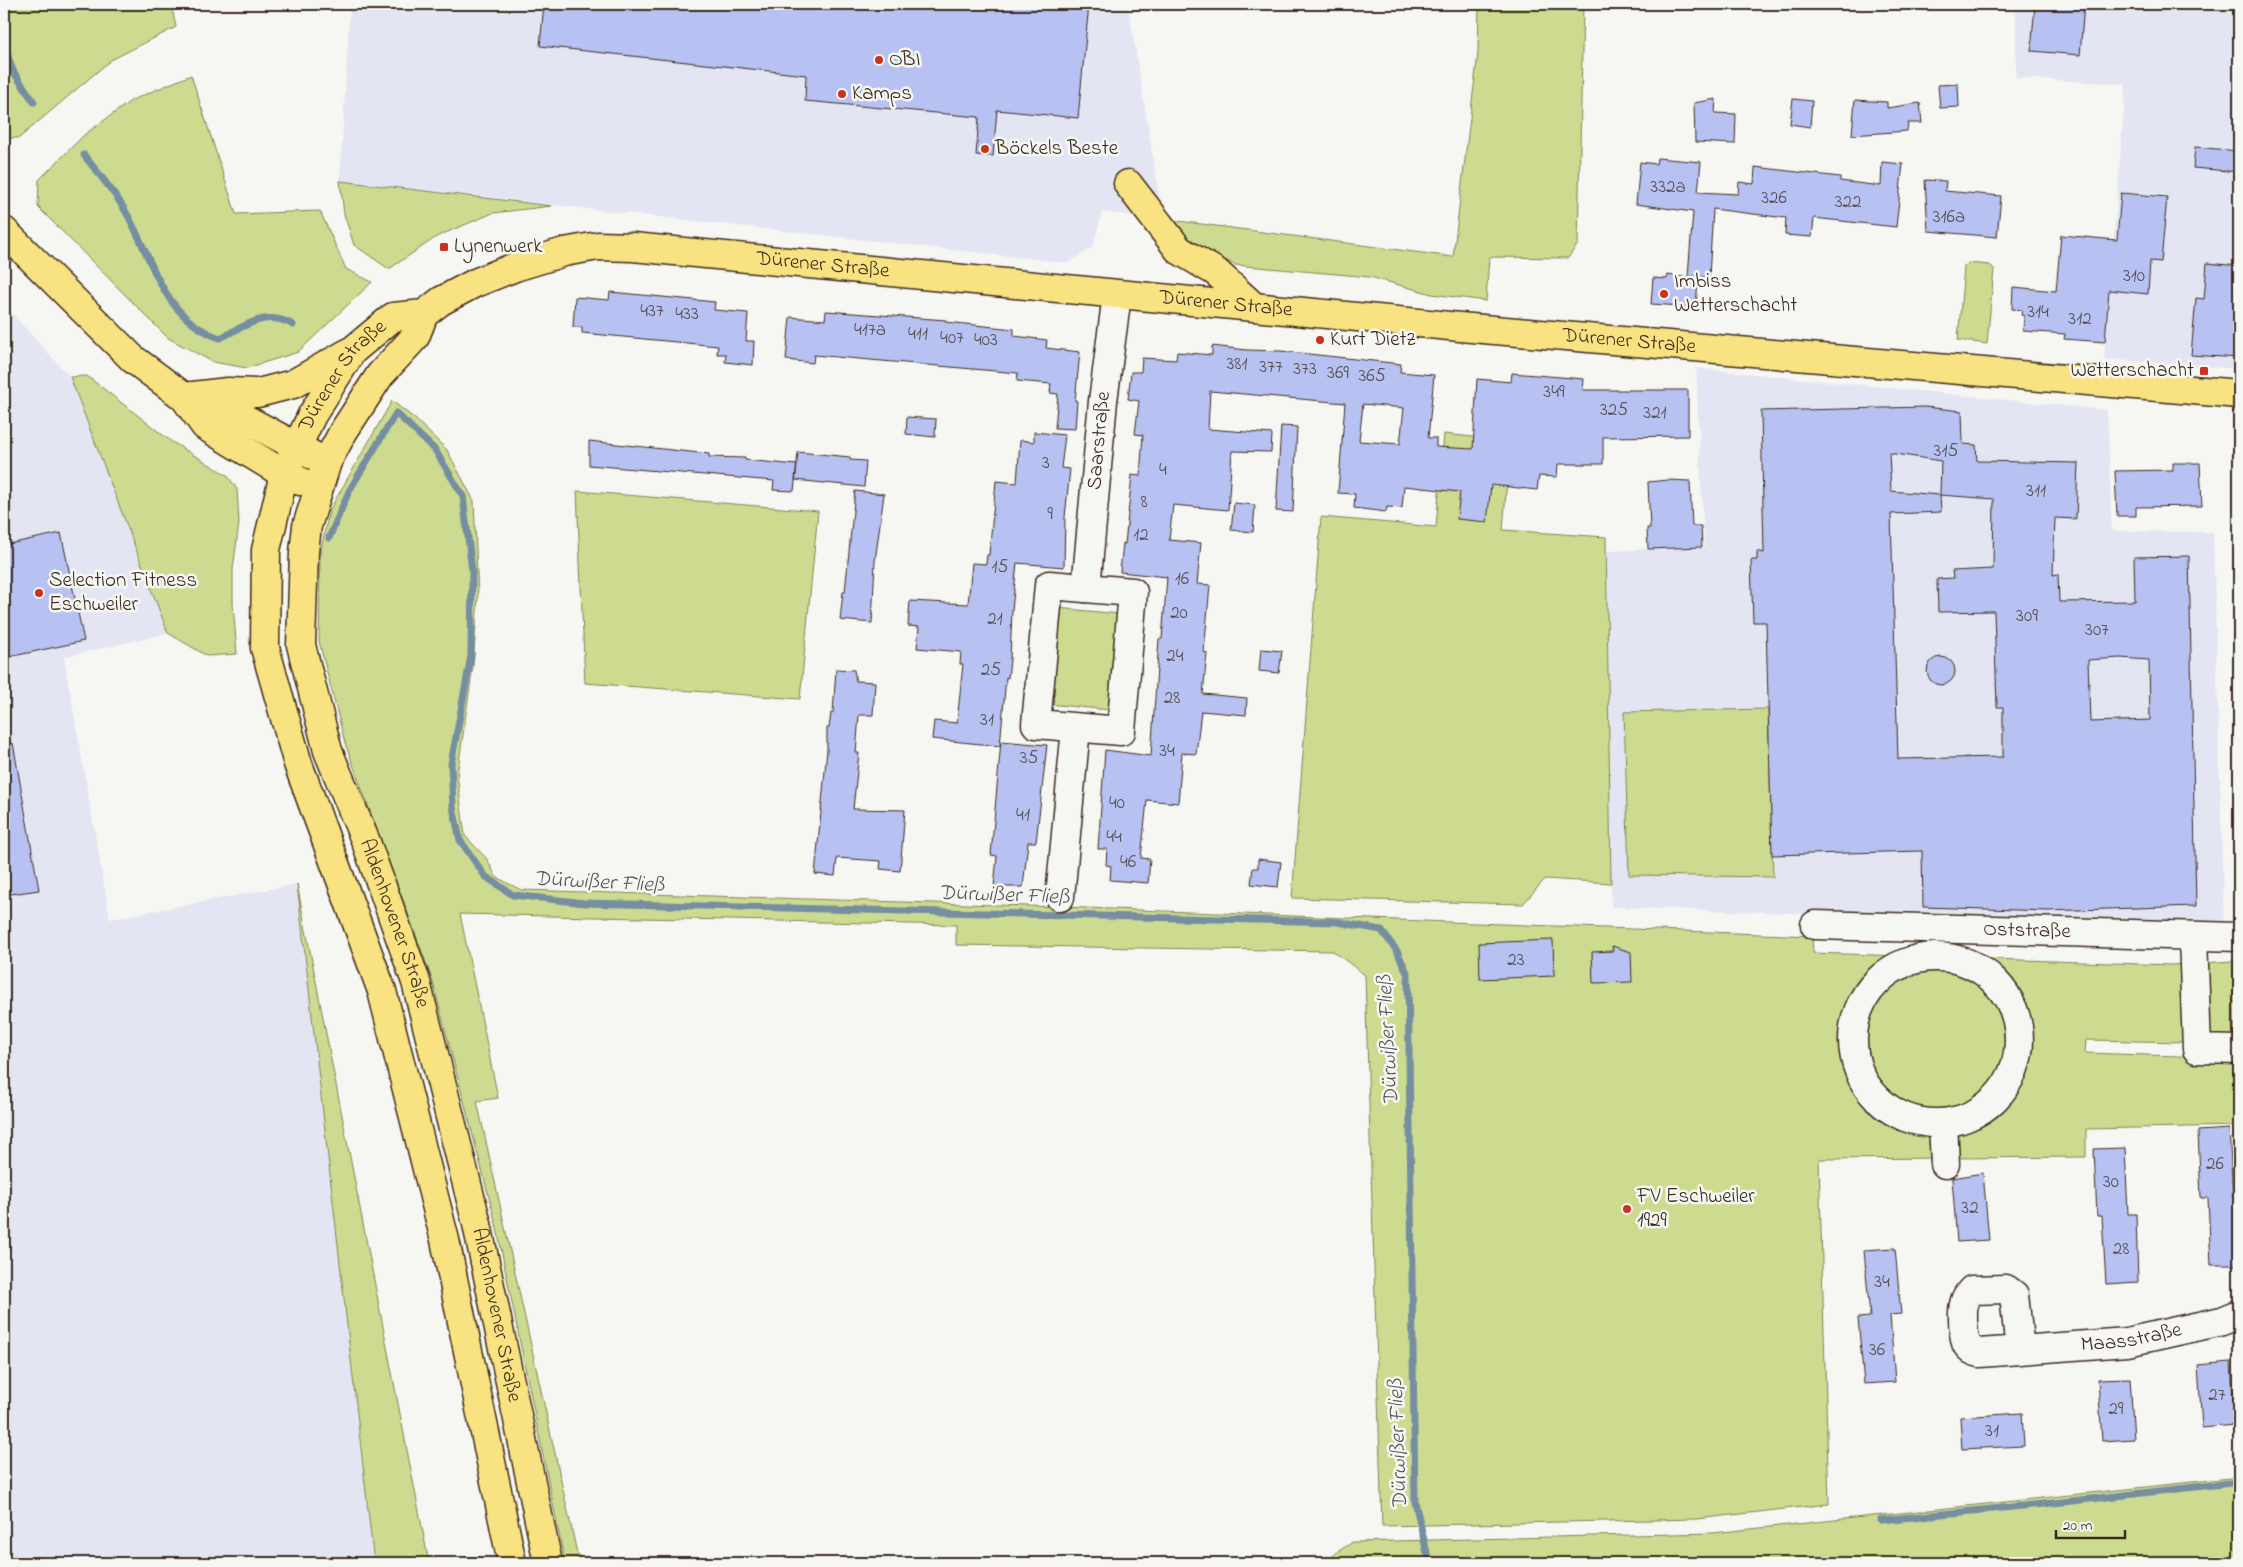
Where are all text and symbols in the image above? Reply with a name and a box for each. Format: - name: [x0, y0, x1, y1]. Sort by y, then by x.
- place label: OBI: [889, 45, 920, 75]
- marker: OBI: [873, 54, 885, 66]
- place label: Kamps: [852, 79, 912, 109]
- marker: Kamps: [836, 88, 848, 100]
- place label: Böckels Beste: [994, 134, 1119, 164]
- marker: Böckels Beste: [979, 143, 991, 155]
- house number: 332a: [1650, 174, 1686, 201]
- house number: 326: [1761, 185, 1787, 212]
- house number: 322: [1835, 189, 1861, 216]
- house number: 316a: [1933, 204, 1965, 231]
- place label: Lynenwerk: [454, 232, 543, 264]
- marker: Lynenwerk: [438, 241, 450, 253]
- street label: Dürener Straße: [754, 244, 891, 287]
- house number: 310: [2123, 263, 2145, 290]
- place label: Imbiss Wetterschacht: [1674, 267, 1797, 321]
- street label: Dürener Straße: [1157, 283, 1294, 326]
- marker: Imbiss Wetterschacht: [1658, 288, 1670, 300]
- house number: 437: [640, 298, 664, 325]
- house number: 314: [2027, 299, 2049, 326]
- house number: 433: [675, 301, 699, 328]
- house number: 312: [2068, 306, 2092, 333]
- street label: Dürener Straße: [291, 313, 394, 437]
- house number: 417a: [854, 317, 886, 344]
- house number: 411: [908, 321, 928, 348]
- street label: Dürener Straße: [1560, 321, 1698, 362]
- house number: 407: [940, 325, 964, 352]
- place label: Kurt Dietz: [1330, 325, 1416, 355]
- house number: 403: [974, 327, 998, 354]
- marker: Kurt Dietz: [1314, 334, 1326, 346]
- house number: 381: [1226, 351, 1248, 378]
- house number: 377: [1259, 354, 1283, 381]
- house number: 373: [1293, 356, 1317, 383]
- place label: Wetterschacht: [2071, 356, 2194, 386]
- house number: 369: [1327, 360, 1349, 387]
- house number: 365: [1358, 363, 1386, 390]
- marker: Wetterschacht: [2198, 365, 2210, 377]
- house number: 349: [1543, 379, 1565, 406]
- street label: Saarstraße: [1080, 389, 1119, 491]
- house number: 325: [1600, 397, 1628, 424]
- house number: 321: [1643, 400, 1667, 427]
- house number: 315: [1934, 438, 1959, 465]
- house number: 3: [1042, 450, 1050, 477]
- house number: 4: [1159, 457, 1167, 484]
- house number: 311: [2026, 478, 2046, 505]
- house number: 8: [1140, 489, 1148, 516]
- house number: 9: [1047, 501, 1053, 528]
- house number: 12: [1133, 522, 1149, 549]
- house number: 15: [992, 554, 1009, 581]
- place label: Selection Fitness Eschweiler: [49, 566, 197, 620]
- house number: 16: [1175, 566, 1189, 593]
- marker: Selection Fitness Eschweiler: [33, 587, 45, 599]
- house number: 20: [1170, 600, 1188, 627]
- house number: 309: [2016, 603, 2038, 630]
- house number: 21: [987, 606, 1003, 633]
- house number: 307: [2085, 617, 2109, 644]
- house number: 24: [1166, 643, 1184, 670]
- house number: 25: [981, 657, 1001, 684]
- house number: 28: [1164, 685, 1180, 712]
- house number: 31: [980, 707, 994, 734]
- house number: 34: [1159, 738, 1175, 765]
- house number: 35: [1020, 745, 1038, 772]
- house number: 40: [1109, 790, 1125, 817]
- house number: 41: [1016, 802, 1030, 829]
- house number: 44: [1106, 824, 1122, 851]
- street label: Aldenhovener Straße: [351, 835, 437, 1012]
- house number: 46: [1120, 849, 1136, 876]
- water label: Dürwißer Fließ: [533, 864, 666, 902]
- water label: Dürwißer Fließ: [938, 878, 1070, 914]
- street label: Oststraße: [1983, 915, 2072, 947]
- house number: 23: [1507, 947, 1525, 974]
- water label: Dürwißer Fließ: [1370, 973, 1408, 1106]
- house number: 26: [2206, 1151, 2224, 1178]
- house number: 30: [2103, 1169, 2119, 1196]
- place label: FV Eschweiler 1929: [1636, 1182, 1755, 1236]
- house number: 32: [1961, 1195, 1979, 1222]
- marker: FV Eschweiler 1929: [1621, 1203, 1633, 1215]
- street label: Aldenhovener Straße: [463, 1225, 529, 1406]
- house number: 28: [2113, 1236, 2129, 1263]
- house number: 34: [1874, 1269, 1890, 1296]
- street label: Maasstraße: [2080, 1315, 2185, 1360]
- house number: 36: [1869, 1337, 1885, 1364]
- water label: Dürwißer Fließ: [1381, 1378, 1417, 1510]
- house number: 27: [2208, 1382, 2226, 1409]
- house number: 29: [2108, 1396, 2124, 1423]
- house number: 31: [1985, 1418, 1999, 1445]
- scale bar: [2056, 1507, 2124, 1539]
- text: 20 m: [2063, 1515, 2093, 1537]

